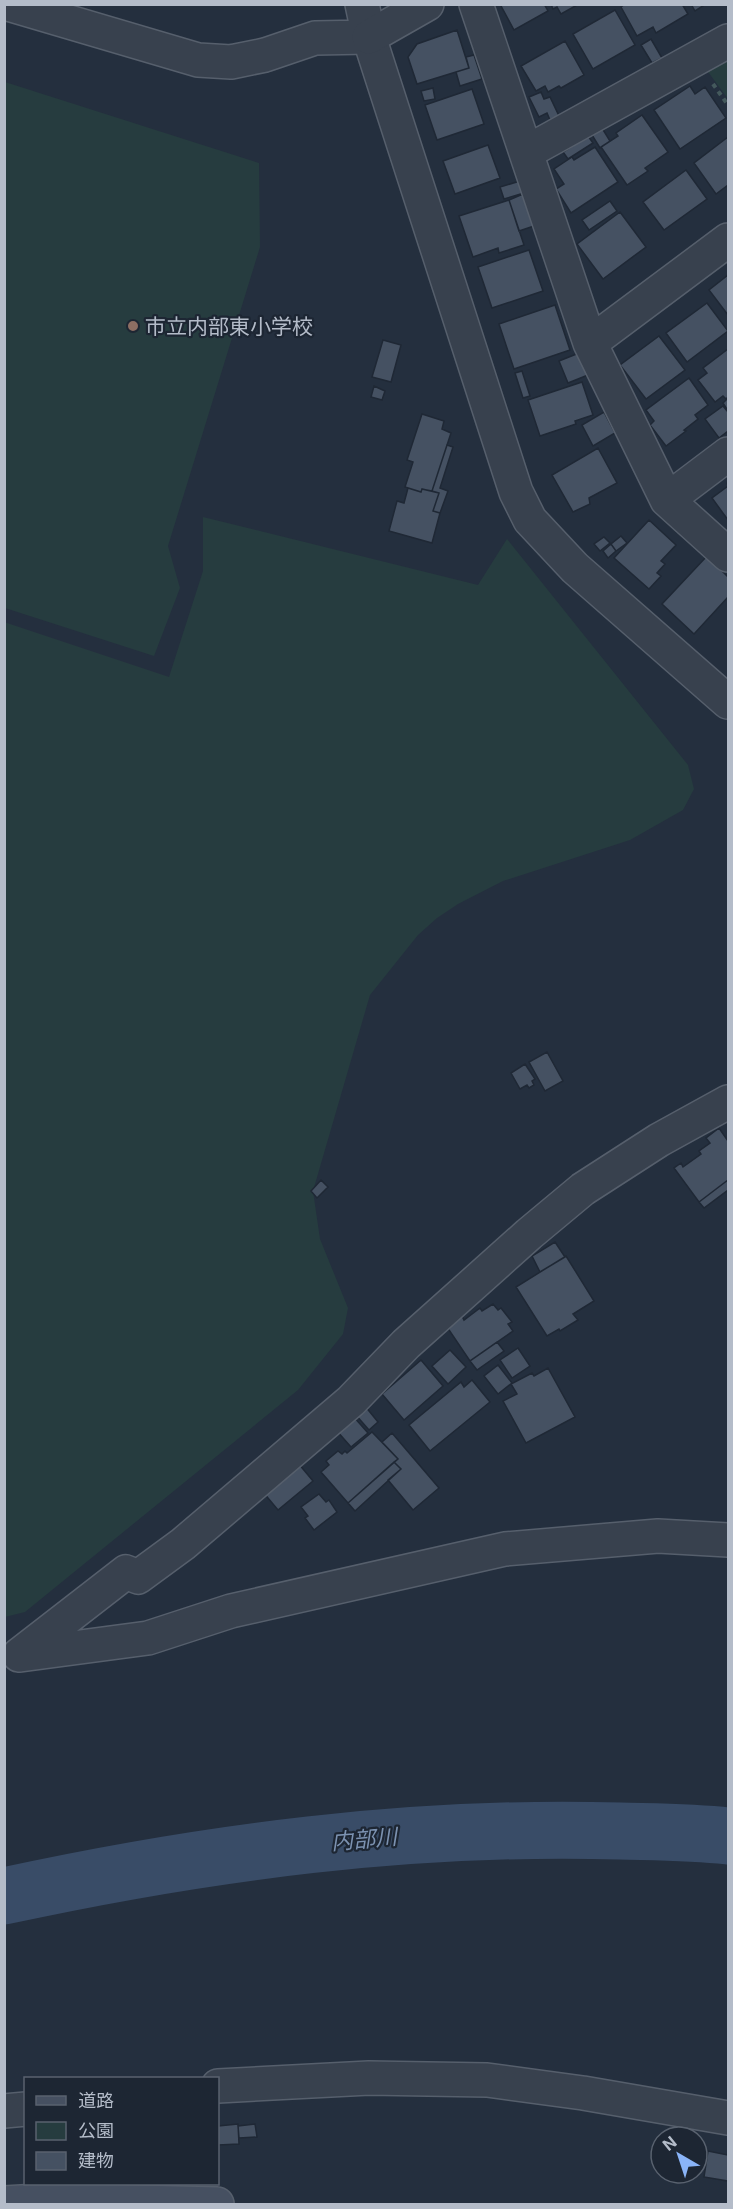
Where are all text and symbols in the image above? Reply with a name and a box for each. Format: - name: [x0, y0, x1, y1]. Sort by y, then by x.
- place label: 市立内部東小学校: [145, 314, 313, 339]
- marker: 市立内部東小学校: [126, 319, 140, 333]
- water label: 内部川: [330, 1823, 400, 1855]
- legend: [24, 2077, 219, 2185]
- text: 道路: [78, 2090, 114, 2111]
- text: 公園: [78, 2120, 114, 2141]
- north arrow: [649, 2125, 709, 2185]
- text: N: [659, 2132, 681, 2155]
- text: 建物: [78, 2150, 114, 2171]

